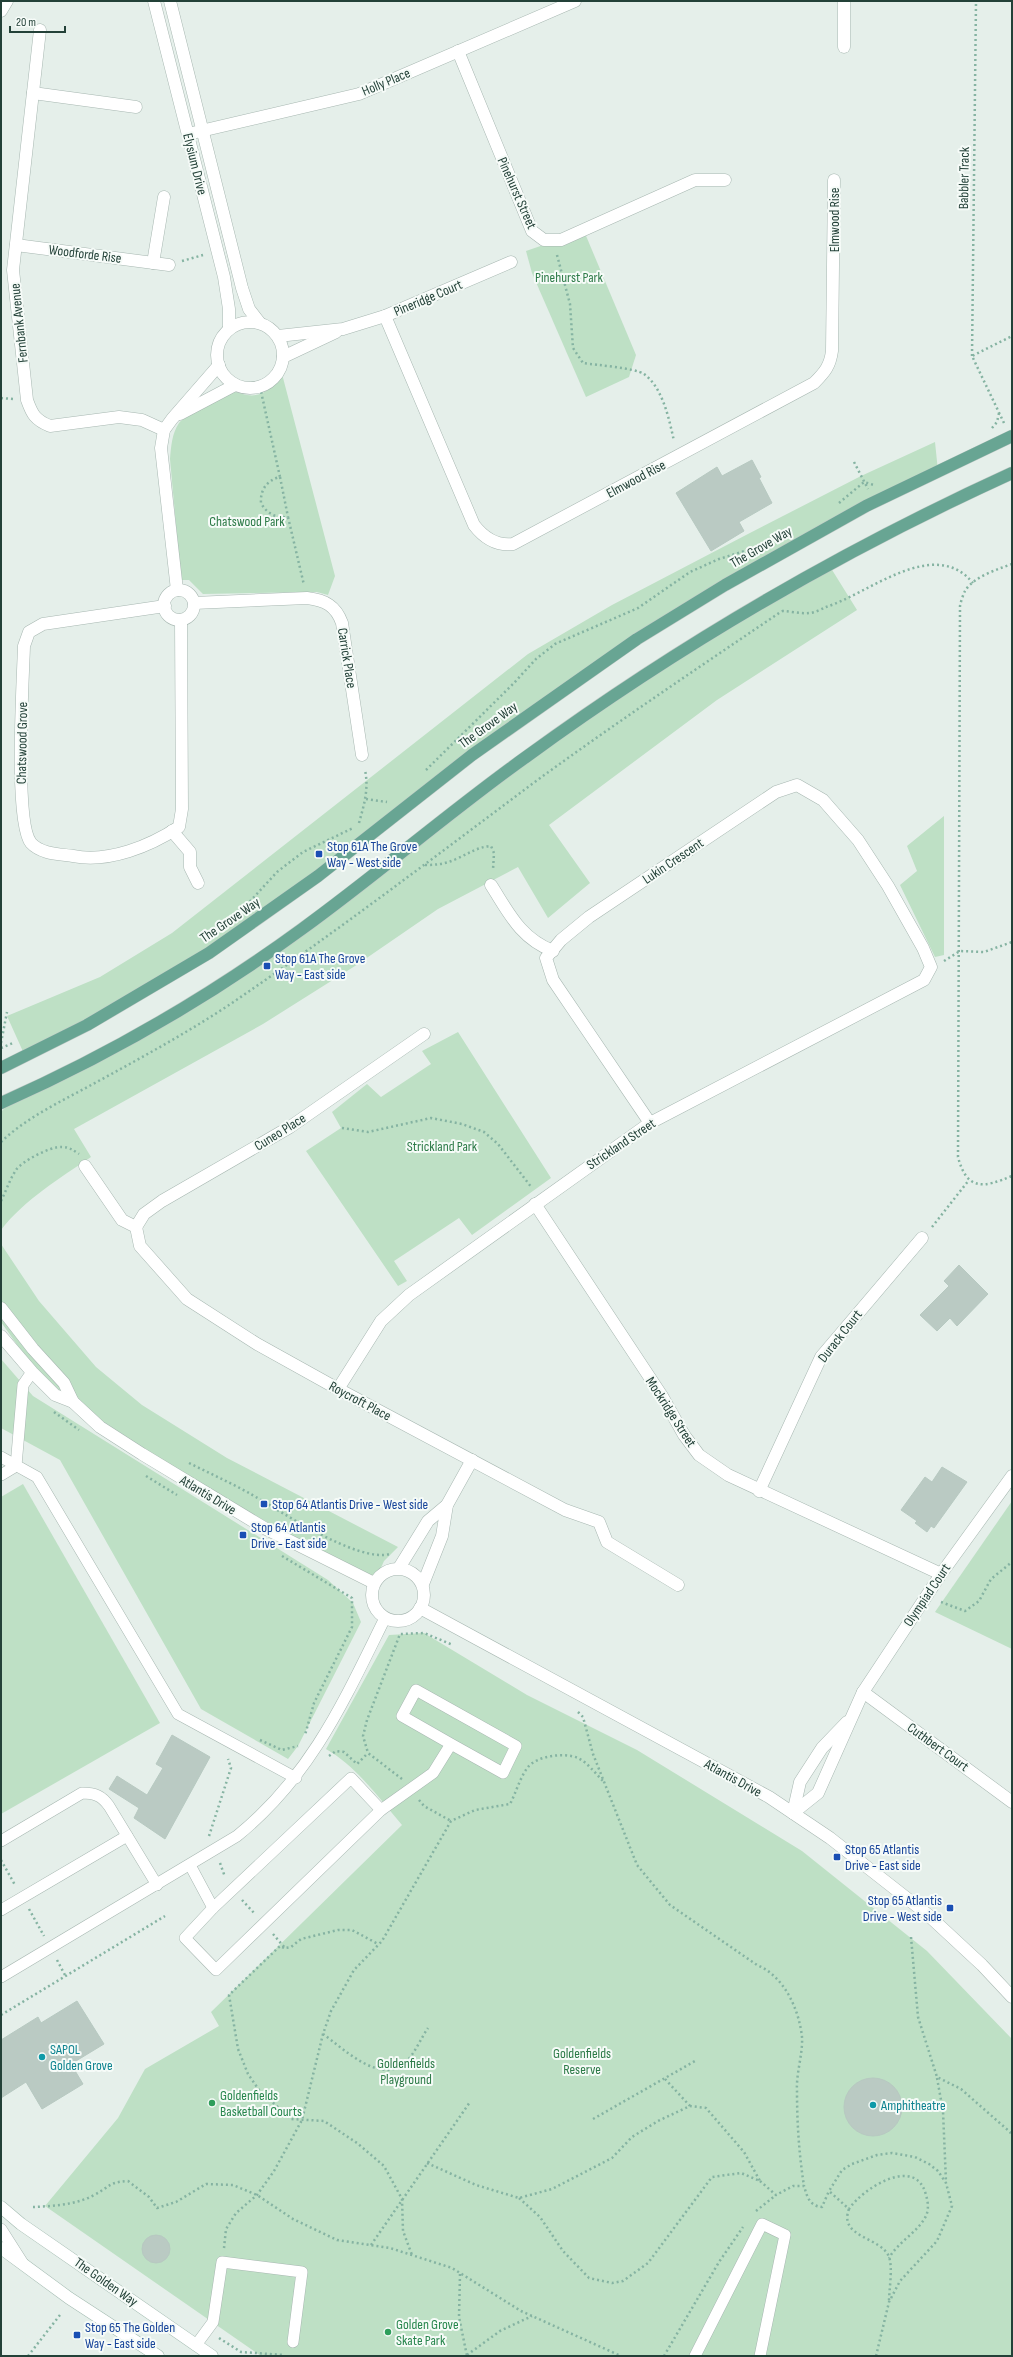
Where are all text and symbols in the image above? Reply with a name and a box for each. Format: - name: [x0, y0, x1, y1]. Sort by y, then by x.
- scale bar: [10, 8, 65, 34]
- text: 20 m: [16, 15, 36, 30]
- street label: Holly Place: [359, 64, 413, 100]
- street label: Elysium Drive: [179, 131, 211, 197]
- street label: Babbler Track: [955, 146, 973, 209]
- street label: Pinehurst Street: [494, 154, 540, 232]
- street label: Elmwood Rise: [826, 188, 843, 252]
- street label: Woodforde Rise: [48, 241, 122, 267]
- park label: Pinehurst Park: [535, 269, 604, 286]
- street label: Pineridge Court: [391, 276, 465, 320]
- street label: Fernbank Avenue: [6, 282, 32, 364]
- street label: Elmwood Rise: [603, 456, 669, 502]
- park label: Chatswood Park: [209, 513, 285, 530]
- street label: The Grove Way: [727, 522, 795, 571]
- street label: Carrick Place: [334, 627, 360, 689]
- street label: The Grove Way: [455, 698, 521, 752]
- street label: Chatswood Grove: [13, 702, 31, 784]
- street label: Lukin Crescent: [639, 834, 707, 888]
- place label: Stop 61A The Grove Way - West side: [327, 838, 417, 871]
- marker: Stop 61A The Grove Way - West side: [314, 849, 324, 859]
- street label: The Grove Way: [197, 893, 264, 946]
- place label: Stop 61A The Grove Way - East side: [275, 950, 365, 983]
- marker: Stop 61A The Grove Way - East side: [262, 961, 272, 971]
- street label: Cuneo Place: [251, 1110, 309, 1154]
- street label: Strickland Street: [583, 1115, 659, 1173]
- park label: Strickland Park: [407, 1138, 478, 1155]
- street label: Durack Court: [814, 1306, 866, 1366]
- street label: Mockridge Street: [642, 1374, 700, 1450]
- street label: Roycroft Place: [326, 1378, 394, 1424]
- street label: Atlantis Drive: [176, 1471, 239, 1518]
- place label: Stop 64 Atlantis Drive - West side: [272, 1496, 428, 1513]
- marker: Stop 64 Atlantis Drive - West side: [259, 1499, 269, 1509]
- place label: Stop 64 Atlantis Drive - East side: [251, 1519, 327, 1552]
- marker: Stop 64 Atlantis Drive - East side: [238, 1530, 248, 1540]
- street label: Olympiad Court: [900, 1560, 954, 1630]
- street label: Cuthbert Court: [904, 1719, 972, 1775]
- street label: Atlantis Drive: [700, 1755, 765, 1801]
- place label: Stop 65 Atlantis Drive - East side: [845, 1841, 921, 1874]
- marker: Stop 65 Atlantis Drive - East side: [832, 1852, 842, 1862]
- place label: Stop 65 Atlantis Drive - West side: [863, 1892, 942, 1925]
- marker: Stop 65 Atlantis Drive - West side: [945, 1903, 955, 1913]
- place label: SAPOL Golden Grove: [50, 2041, 113, 2074]
- park label: Goldenfields Reserve: [553, 2045, 611, 2078]
- marker: SAPOL Golden Grove: [37, 2052, 47, 2062]
- park label: Goldenfields Playground: [377, 2055, 435, 2088]
- place label: Goldenfields Basketball Courts: [220, 2087, 302, 2120]
- place label: Amphitheatre: [880, 2097, 946, 2114]
- marker: Goldenfields Basketball Courts: [207, 2098, 217, 2108]
- marker: Amphitheatre: [868, 2100, 878, 2110]
- street label: The Golden Way: [71, 2254, 142, 2311]
- place label: Golden Grove Skate Park: [396, 2316, 459, 2349]
- place label: Stop 65 The Golden Way - East side: [85, 2319, 175, 2352]
- marker: Golden Grove Skate Park: [383, 2327, 393, 2337]
- marker: Stop 65 The Golden Way - East side: [72, 2330, 82, 2340]

